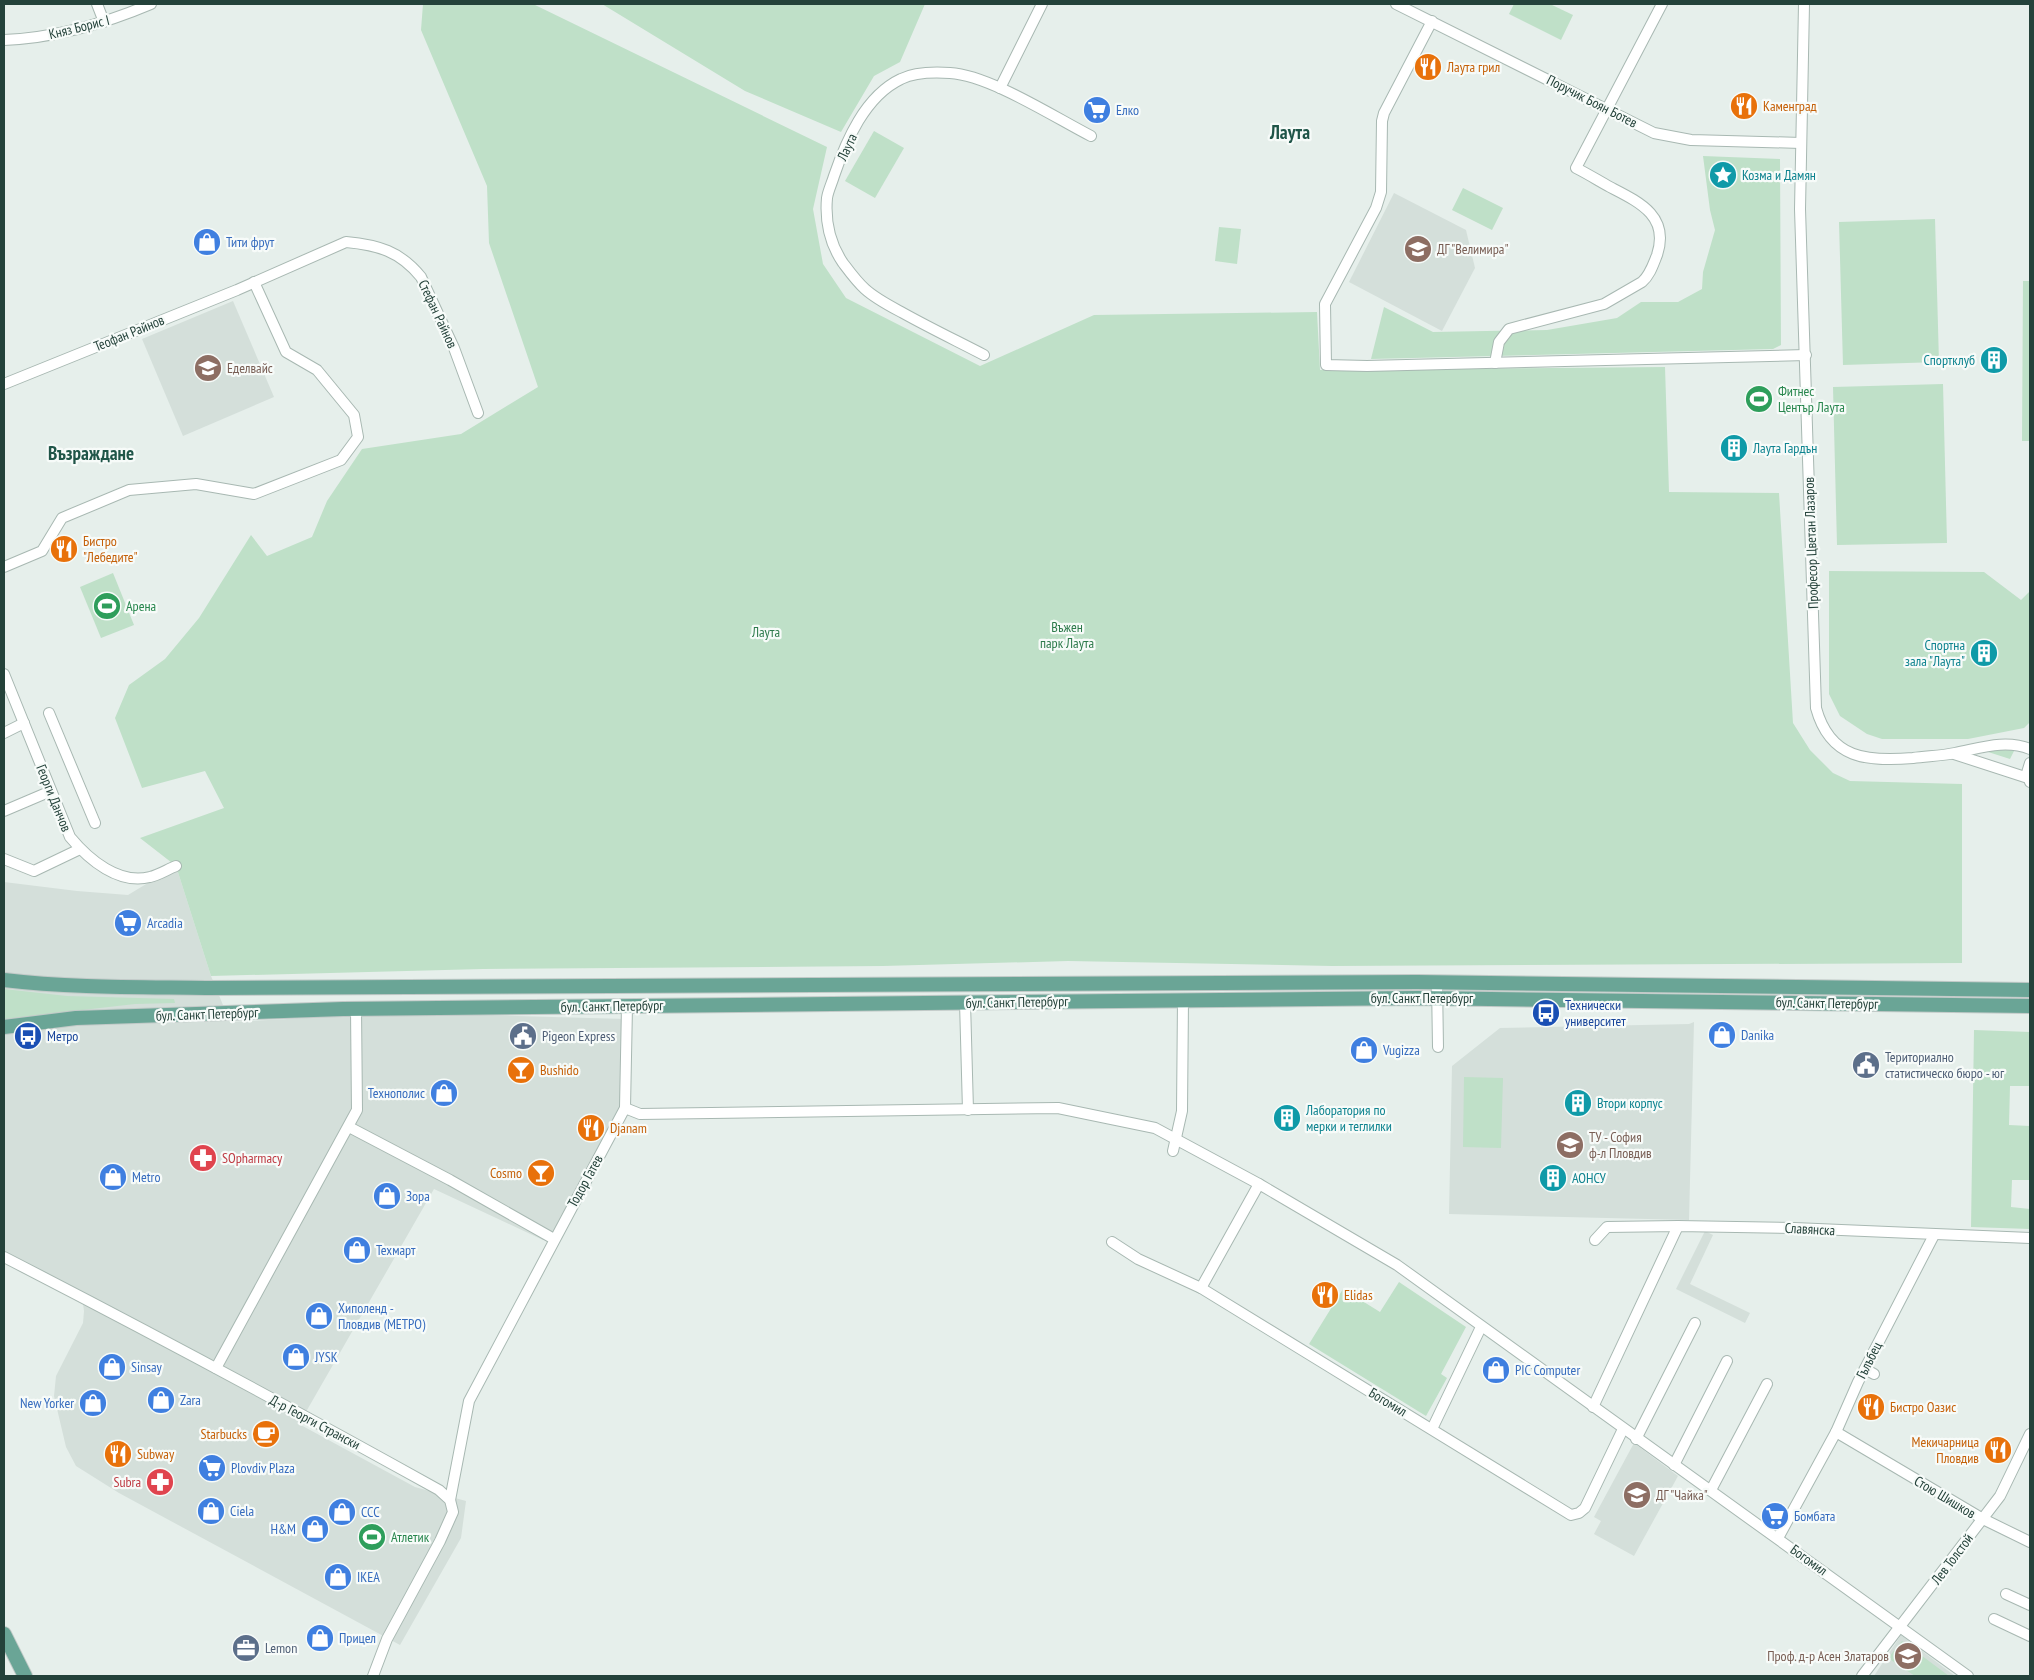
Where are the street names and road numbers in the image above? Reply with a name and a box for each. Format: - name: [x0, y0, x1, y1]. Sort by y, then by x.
- street label: Княз Борис I: [47, 11, 111, 43]
- street label: Поручик Боян Ботев: [1544, 70, 1641, 132]
- street label: Лаута: [832, 130, 861, 164]
- street label: Стефан Райнов: [414, 277, 462, 351]
- street label: Теофан Райнов: [91, 311, 167, 355]
- street label: Професор Цветан Лазаров: [1800, 476, 1822, 609]
- street label: Георги Данчов: [32, 762, 76, 835]
- street label: бул. Санкт Петербург: [1371, 989, 1474, 1007]
- street label: бул. Санкт Петербург: [966, 992, 1069, 1012]
- street label: бул. Санкт Петербург: [1776, 993, 1879, 1013]
- street label: бул. Санкт Петербург: [561, 996, 664, 1016]
- street label: бул. Санкт Петербург: [155, 1003, 259, 1025]
- street label: Тодор Гатев: [563, 1151, 607, 1210]
- street label: Славянска: [1784, 1219, 1836, 1239]
- street label: Гълъбец: [1852, 1339, 1886, 1381]
- street label: Богомил: [1366, 1384, 1410, 1420]
- street label: Д-р Георги Странски: [267, 1391, 363, 1453]
- street label: Стою Шишков: [1911, 1472, 1979, 1523]
- street label: Лев Толстой: [1926, 1530, 1977, 1589]
- street label: Богомил: [1787, 1541, 1831, 1579]

